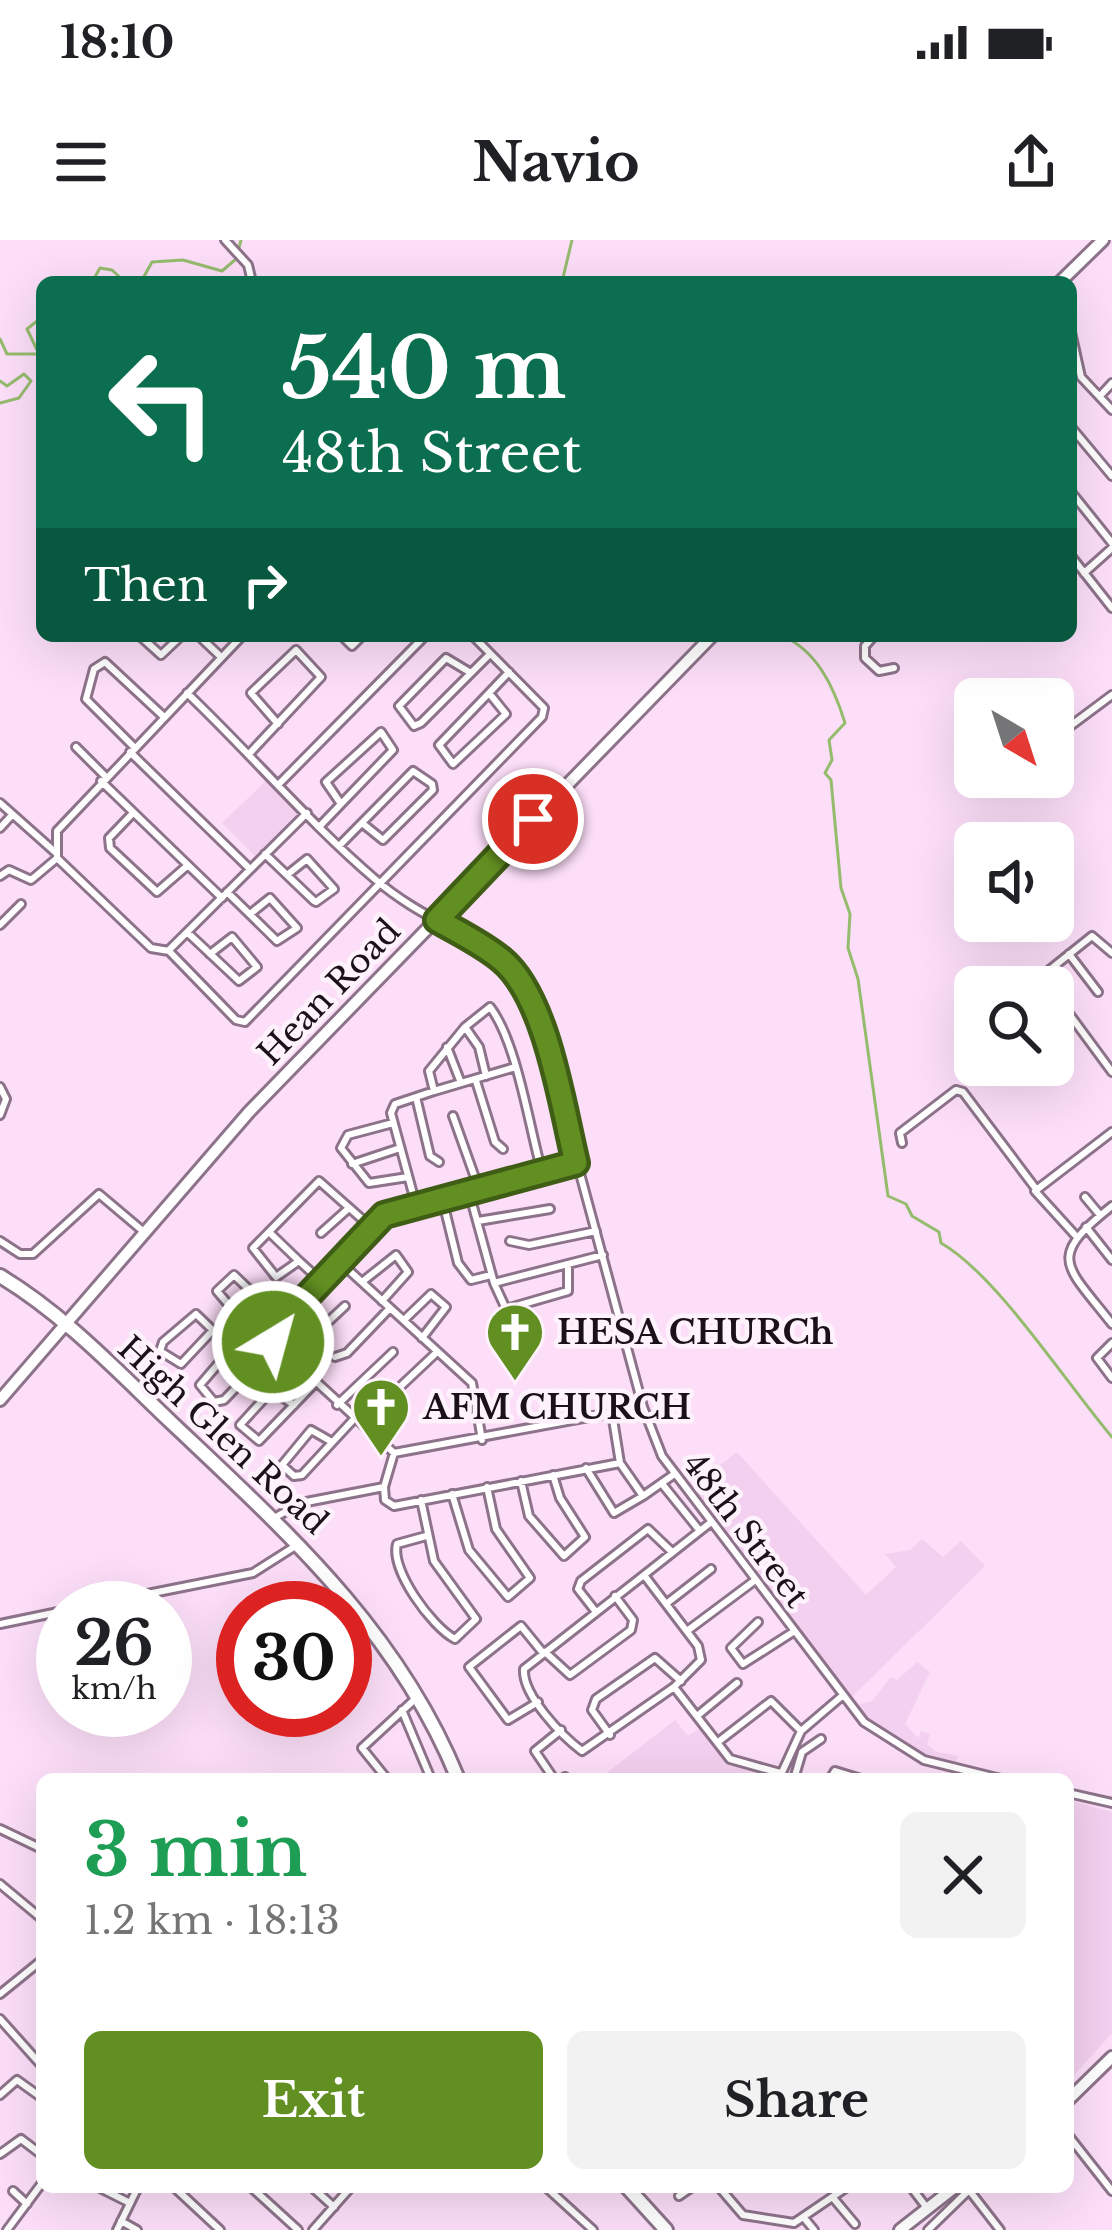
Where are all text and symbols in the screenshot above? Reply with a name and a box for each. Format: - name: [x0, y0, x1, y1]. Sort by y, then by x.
- text: 18:10: [60, 14, 175, 70]
- icon: menu: [48, 129, 114, 195]
- text: Navio: [472, 129, 640, 196]
- icon: share: [998, 129, 1064, 195]
- text: 540 m: [282, 317, 566, 421]
- icon: left: [84, 324, 240, 480]
- text: 48th Street: [282, 420, 582, 487]
- icon: right: [232, 552, 298, 618]
- text: Then: [84, 557, 208, 613]
- north arrow: [954, 678, 1074, 798]
- map controls: [954, 678, 1074, 1086]
- pin: [482, 768, 584, 870]
- icon: arrive: [500, 786, 566, 852]
- button: sound: [954, 822, 1074, 942]
- street label: Hean Road: [249, 911, 409, 1073]
- button: search: [954, 966, 1074, 1086]
- position arrow: [210, 1279, 336, 1405]
- church icon: HESA CHURCh: [484, 1301, 546, 1383]
- place label: HESA CHURCh: [557, 1312, 834, 1353]
- street label: High Glen Road: [110, 1327, 336, 1543]
- church icon: AFM CHURCH: [350, 1376, 412, 1458]
- place label: AFM CHURCH: [422, 1387, 691, 1428]
- street label: 48th Street: [674, 1445, 818, 1616]
- speed limit sign: 30: [216, 1581, 372, 1737]
- text: 26: [74, 1607, 154, 1681]
- text: km/h: [71, 1670, 157, 1707]
- text: 3 min: [84, 1806, 307, 1895]
- button: close: [900, 1812, 1026, 1938]
- text: 1.2 km · 18:13: [84, 1896, 340, 1945]
- button: Exit: [84, 2031, 543, 2169]
- button: Share: [567, 2031, 1026, 2169]

